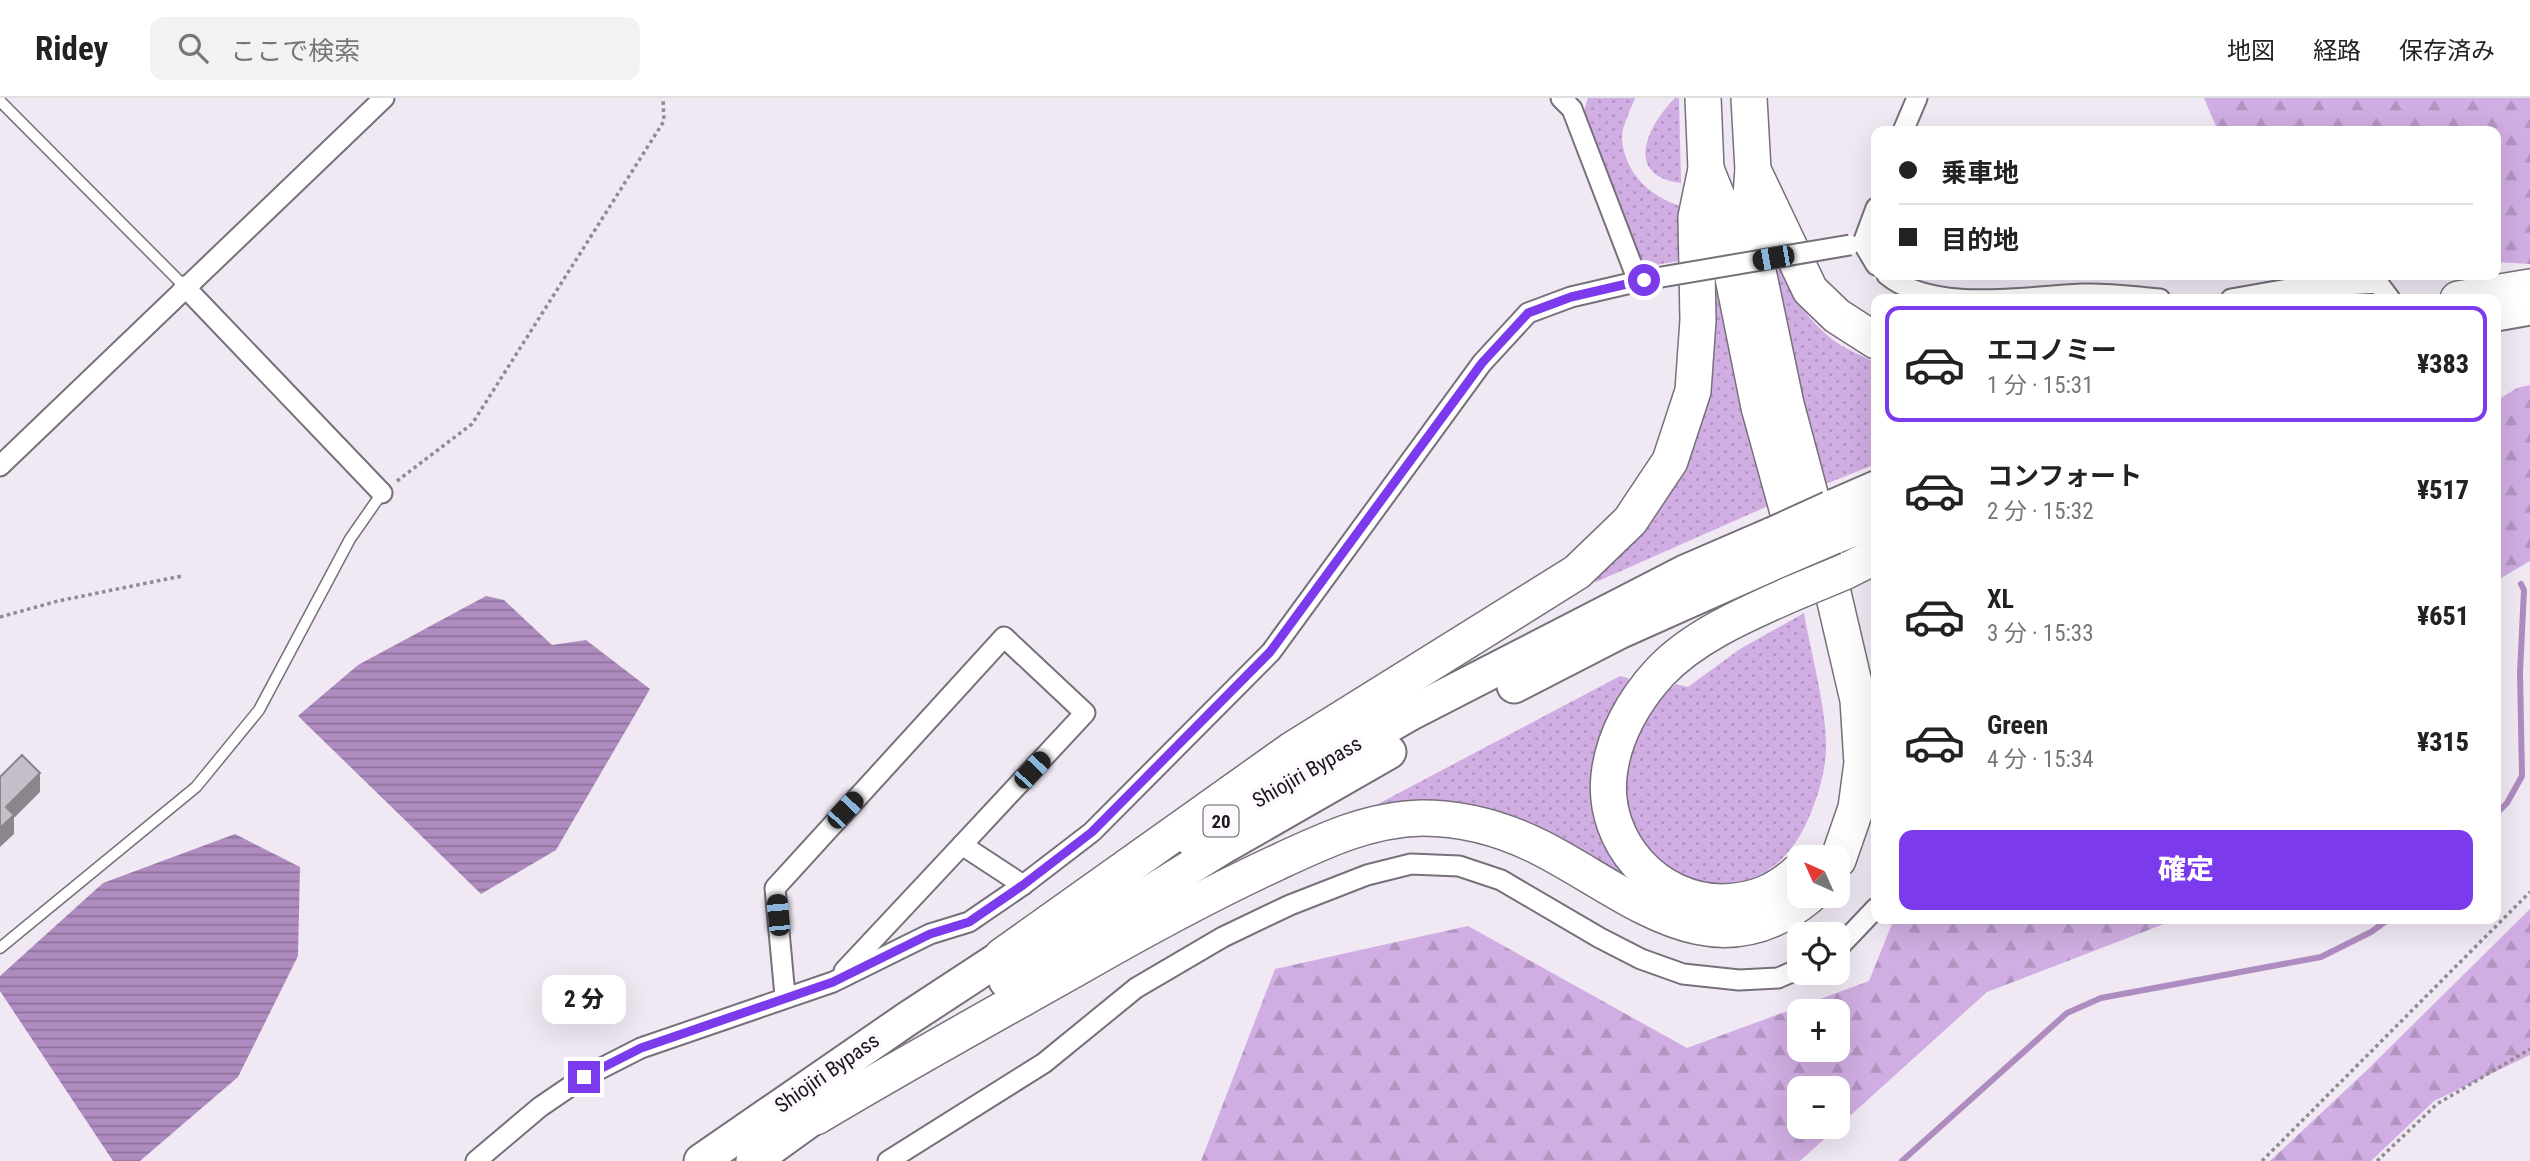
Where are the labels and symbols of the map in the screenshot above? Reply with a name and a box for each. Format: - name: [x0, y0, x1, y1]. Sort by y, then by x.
- car: [1751, 244, 1796, 272]
- route start: [1628, 264, 1660, 296]
- street label: Shiojiri Bypass: [1248, 731, 1366, 813]
- car: [1010, 747, 1055, 793]
- car: [823, 787, 868, 833]
- road number: 20: [1204, 806, 1238, 836]
- north arrow: [1787, 845, 1850, 908]
- car: [766, 893, 791, 937]
- callout: 2 分: [542, 976, 626, 1024]
- street label: Shiojiri Bypass: [770, 1028, 884, 1118]
- route end: [568, 1061, 600, 1093]

